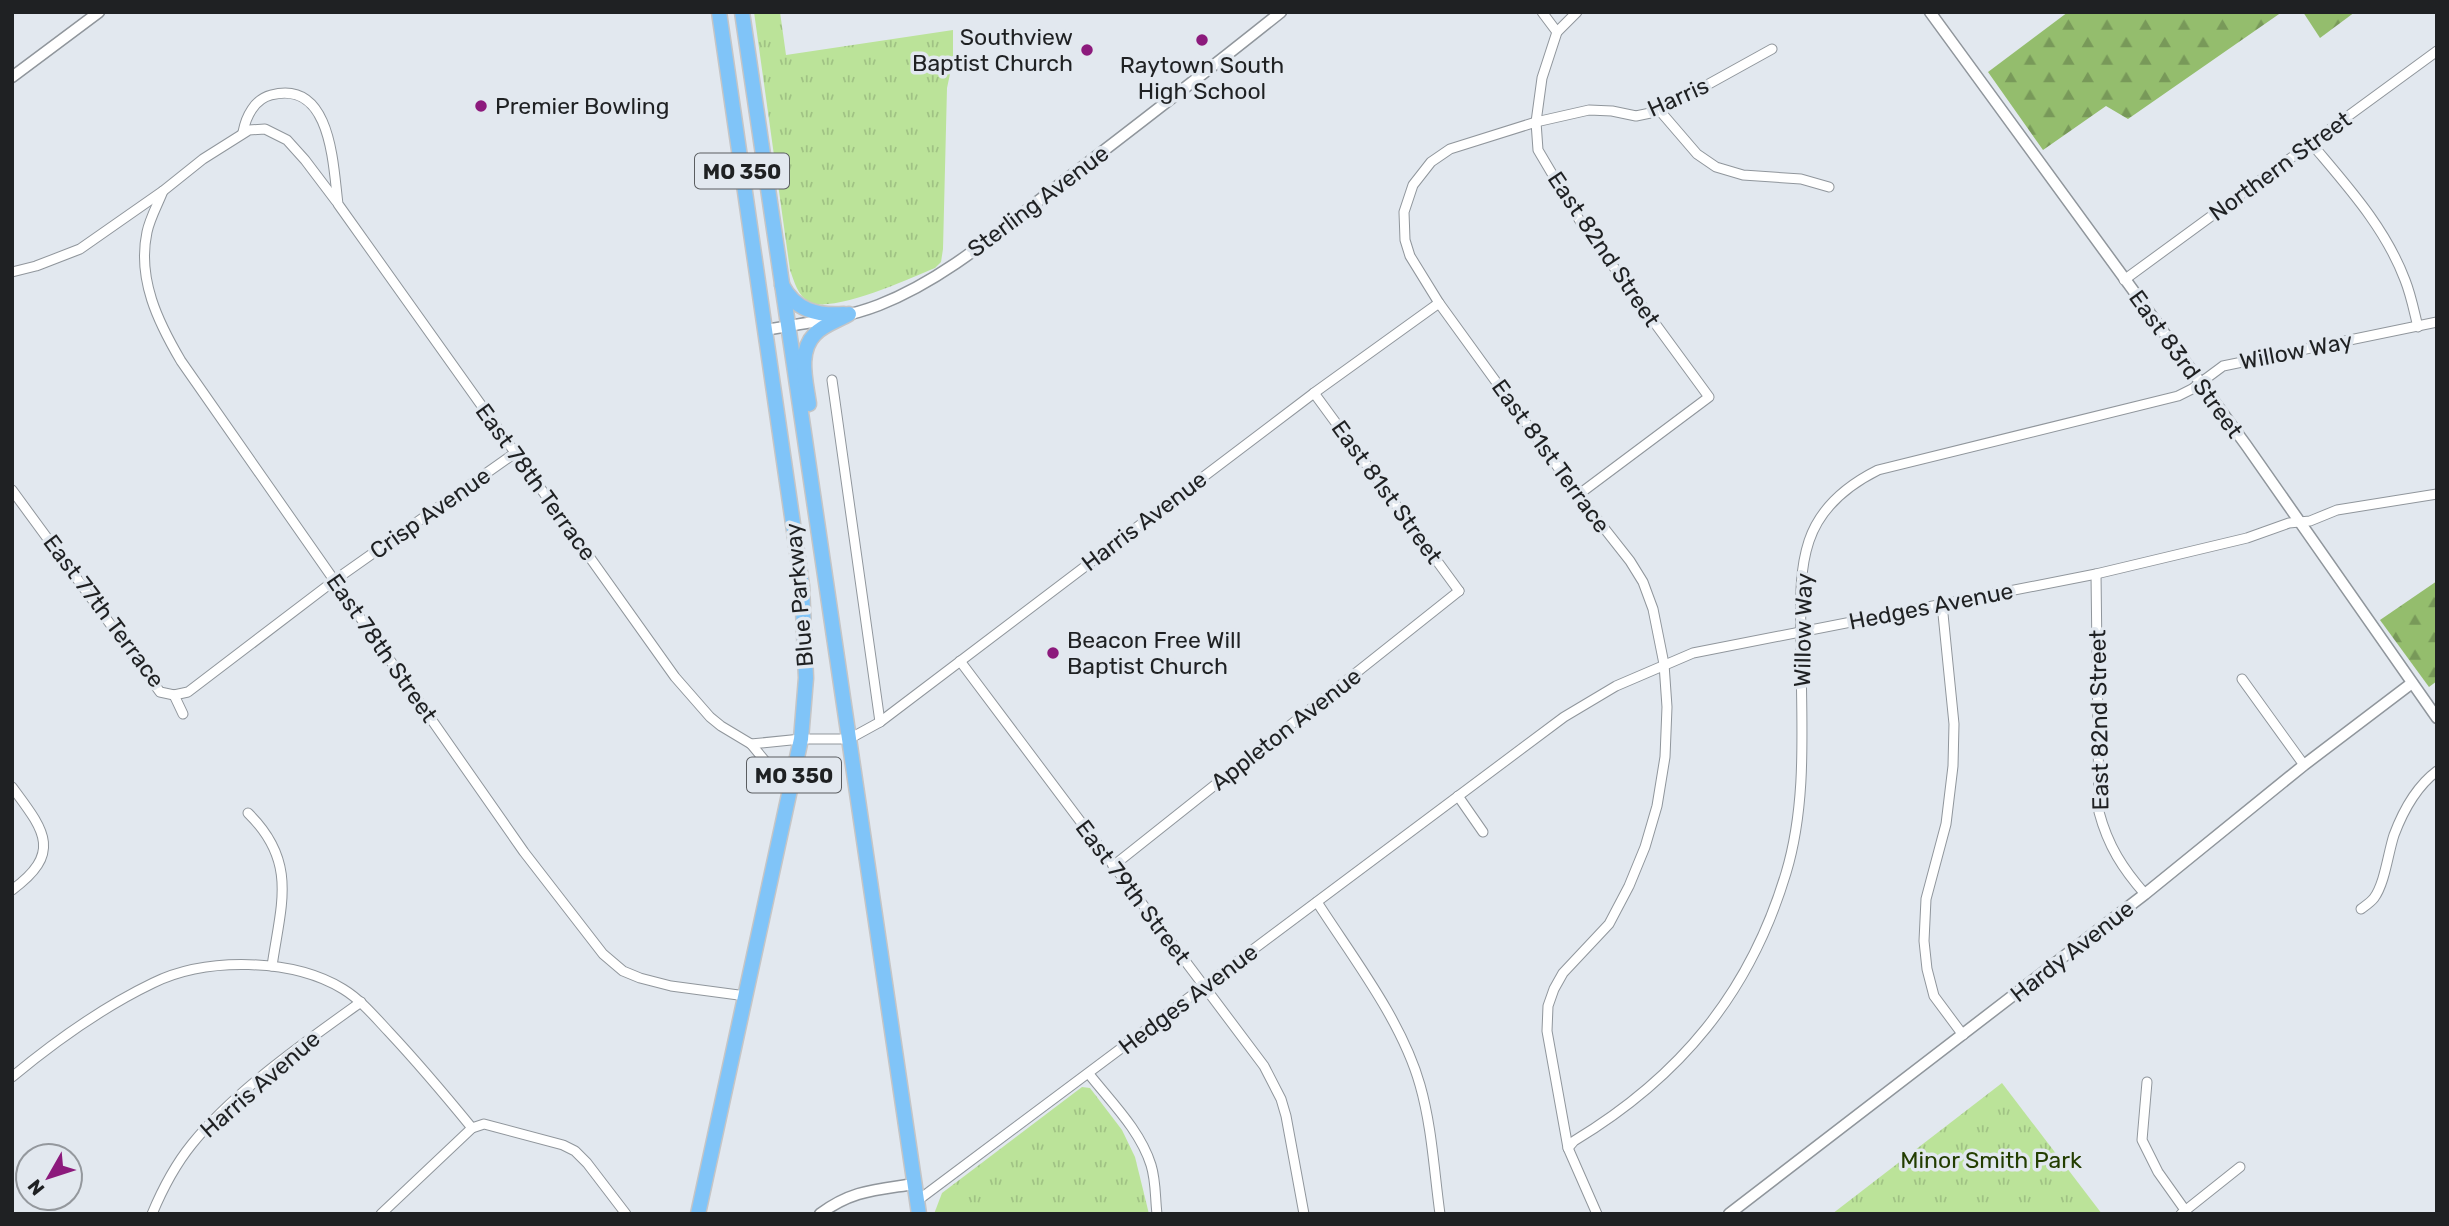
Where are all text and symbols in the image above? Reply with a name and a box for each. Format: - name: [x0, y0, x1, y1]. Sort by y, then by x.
- place label: Southview Baptist Church: [912, 23, 1073, 77]
- marker: Raytown South High School: [1194, 32, 1210, 48]
- marker: Southview Baptist Church: [1079, 42, 1095, 58]
- place label: Raytown South High School: [1120, 51, 1284, 105]
- street label: Harris: [1643, 71, 1713, 123]
- place label: Premier Bowling: [495, 92, 669, 120]
- marker: Premier Bowling: [473, 98, 489, 114]
- street label: Northern Street: [2204, 105, 2356, 227]
- street label: Sterling Avenue: [962, 139, 1114, 263]
- road number: MO 350: [695, 154, 789, 188]
- street label: East 82nd Street: [1542, 166, 1666, 332]
- street label: East 83rd Street: [2123, 285, 2249, 443]
- street label: Willow Way: [2237, 326, 2355, 376]
- street label: East 81st Terrace: [1486, 374, 1616, 538]
- street label: East 78th Terrace: [470, 398, 602, 566]
- street label: East 81st Street: [1326, 415, 1448, 569]
- street label: Crisp Avenue: [364, 461, 496, 565]
- street label: Harris Avenue: [1076, 465, 1212, 577]
- street label: Blue Parkway: [779, 522, 819, 668]
- street label: East 77th Terrace: [37, 529, 171, 693]
- street label: East 78th Street: [320, 568, 444, 728]
- street label: Willow Way: [1788, 572, 1818, 687]
- street label: Hedges Avenue: [1846, 576, 2016, 636]
- place label: Beacon Free Will Baptist Church: [1067, 626, 1241, 680]
- street label: East 82nd Street: [2083, 629, 2115, 811]
- marker: Beacon Free Will Baptist Church: [1045, 645, 1061, 661]
- street label: Appleton Avenue: [1205, 662, 1367, 796]
- road number: MO 350: [747, 758, 841, 792]
- street label: East 79th Street: [1070, 814, 1196, 970]
- street label: Hardy Avenue: [2005, 894, 2139, 1008]
- street label: Hedges Avenue: [1113, 938, 1263, 1060]
- street label: Harris Avenue: [194, 1024, 326, 1144]
- north arrow: [14, 1142, 84, 1212]
- park label: Minor Smith Park: [1900, 1146, 2082, 1174]
- text: N: [23, 1175, 49, 1200]

